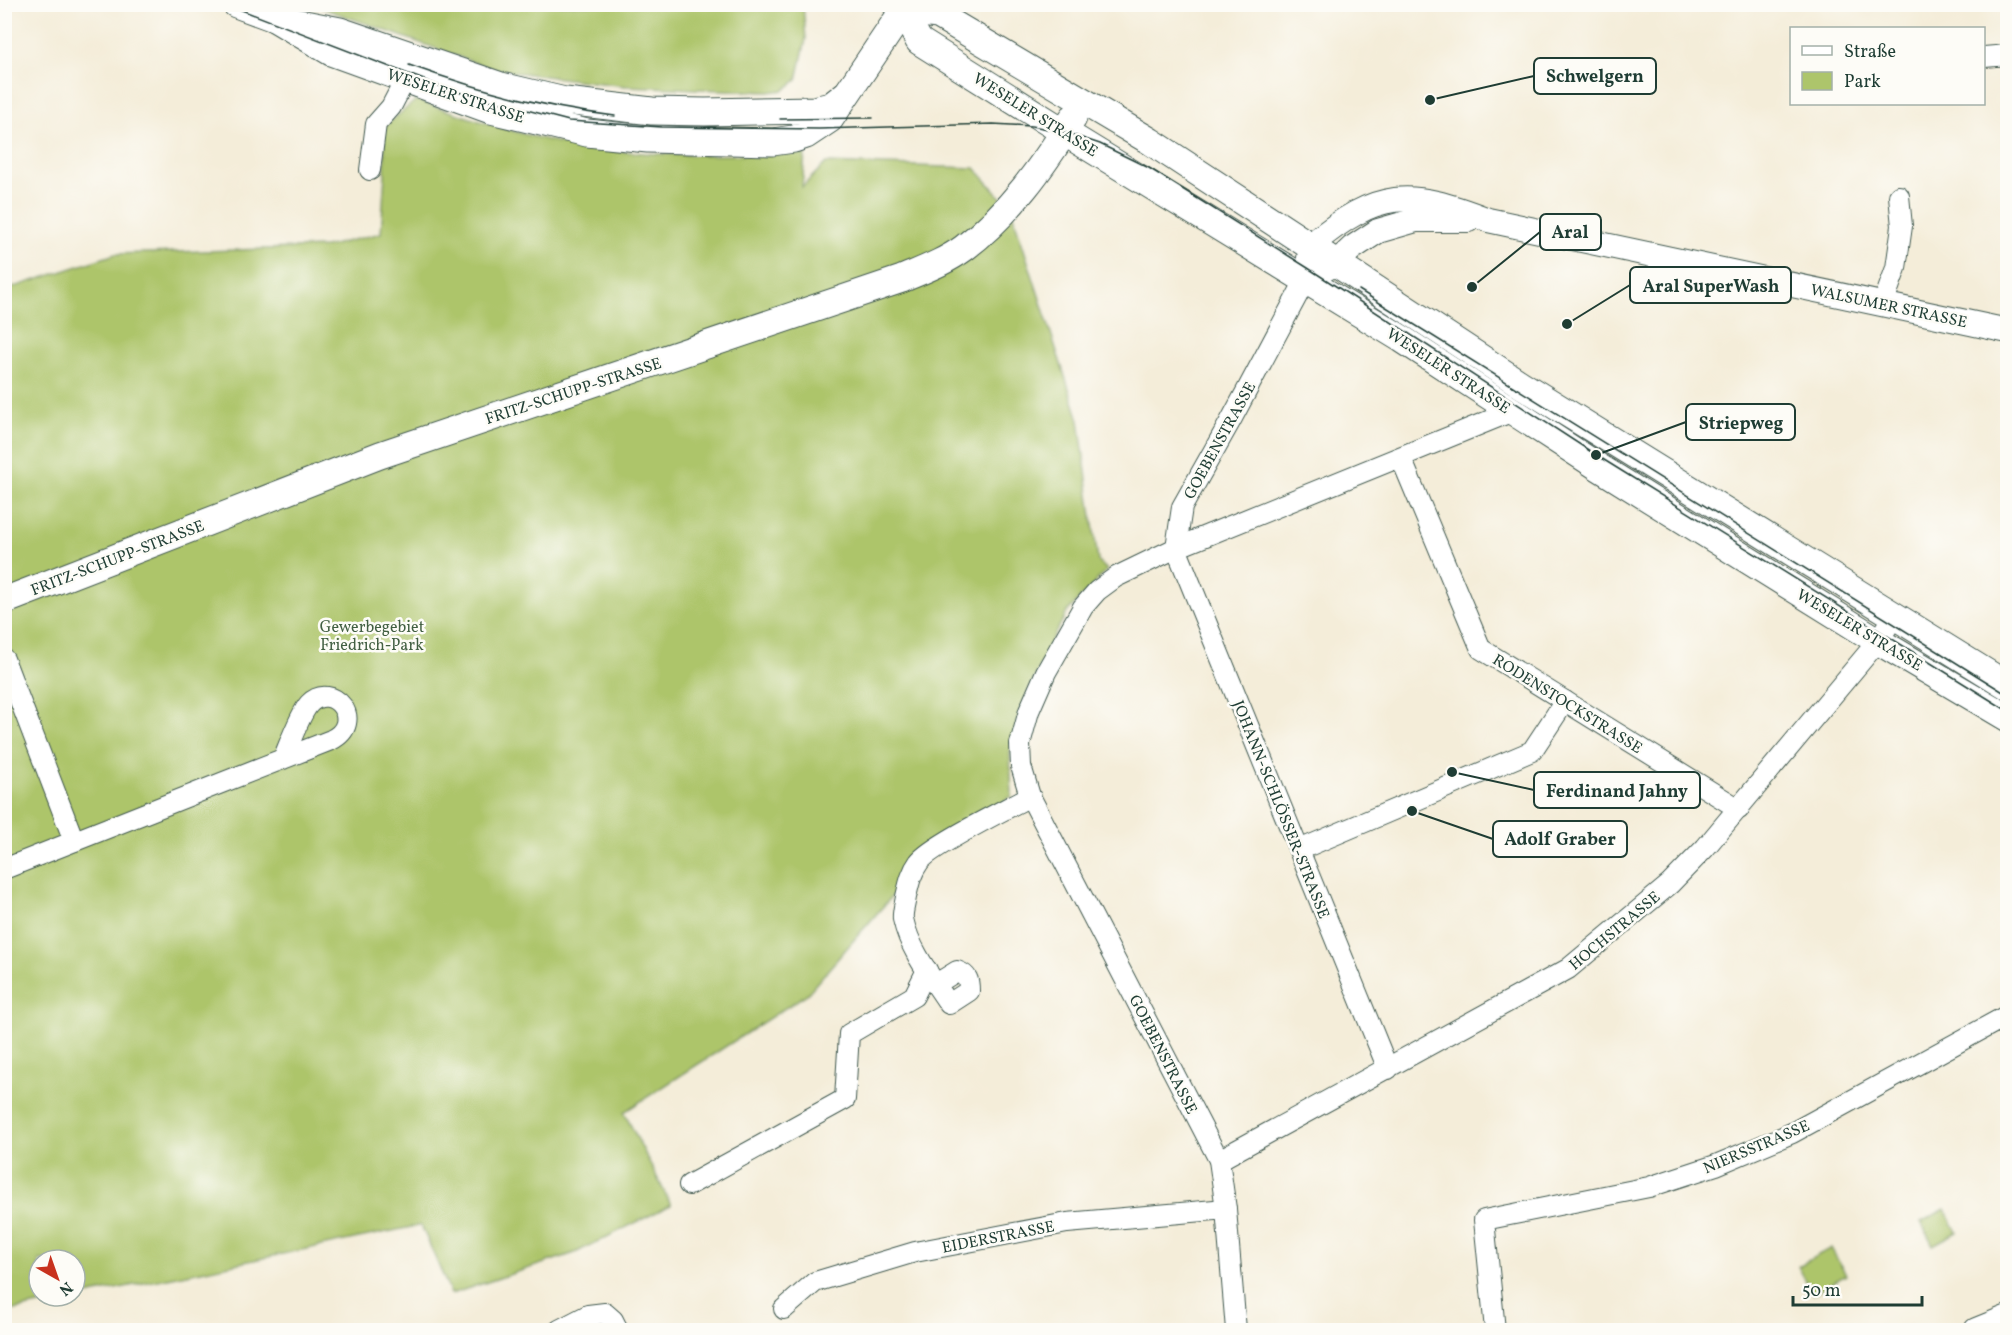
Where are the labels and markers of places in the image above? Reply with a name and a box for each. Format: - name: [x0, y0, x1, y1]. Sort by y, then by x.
- callout: Schwelgern: [1534, 58, 1656, 94]
- callout: Aral: [1540, 214, 1601, 250]
- callout: Aral SuperWash: [1630, 267, 1791, 303]
- callout: Striepweg: [1686, 404, 1795, 440]
- callout: Ferdinand Jahny: [1534, 772, 1700, 808]
- callout: Adolf Graber: [1493, 821, 1627, 857]

